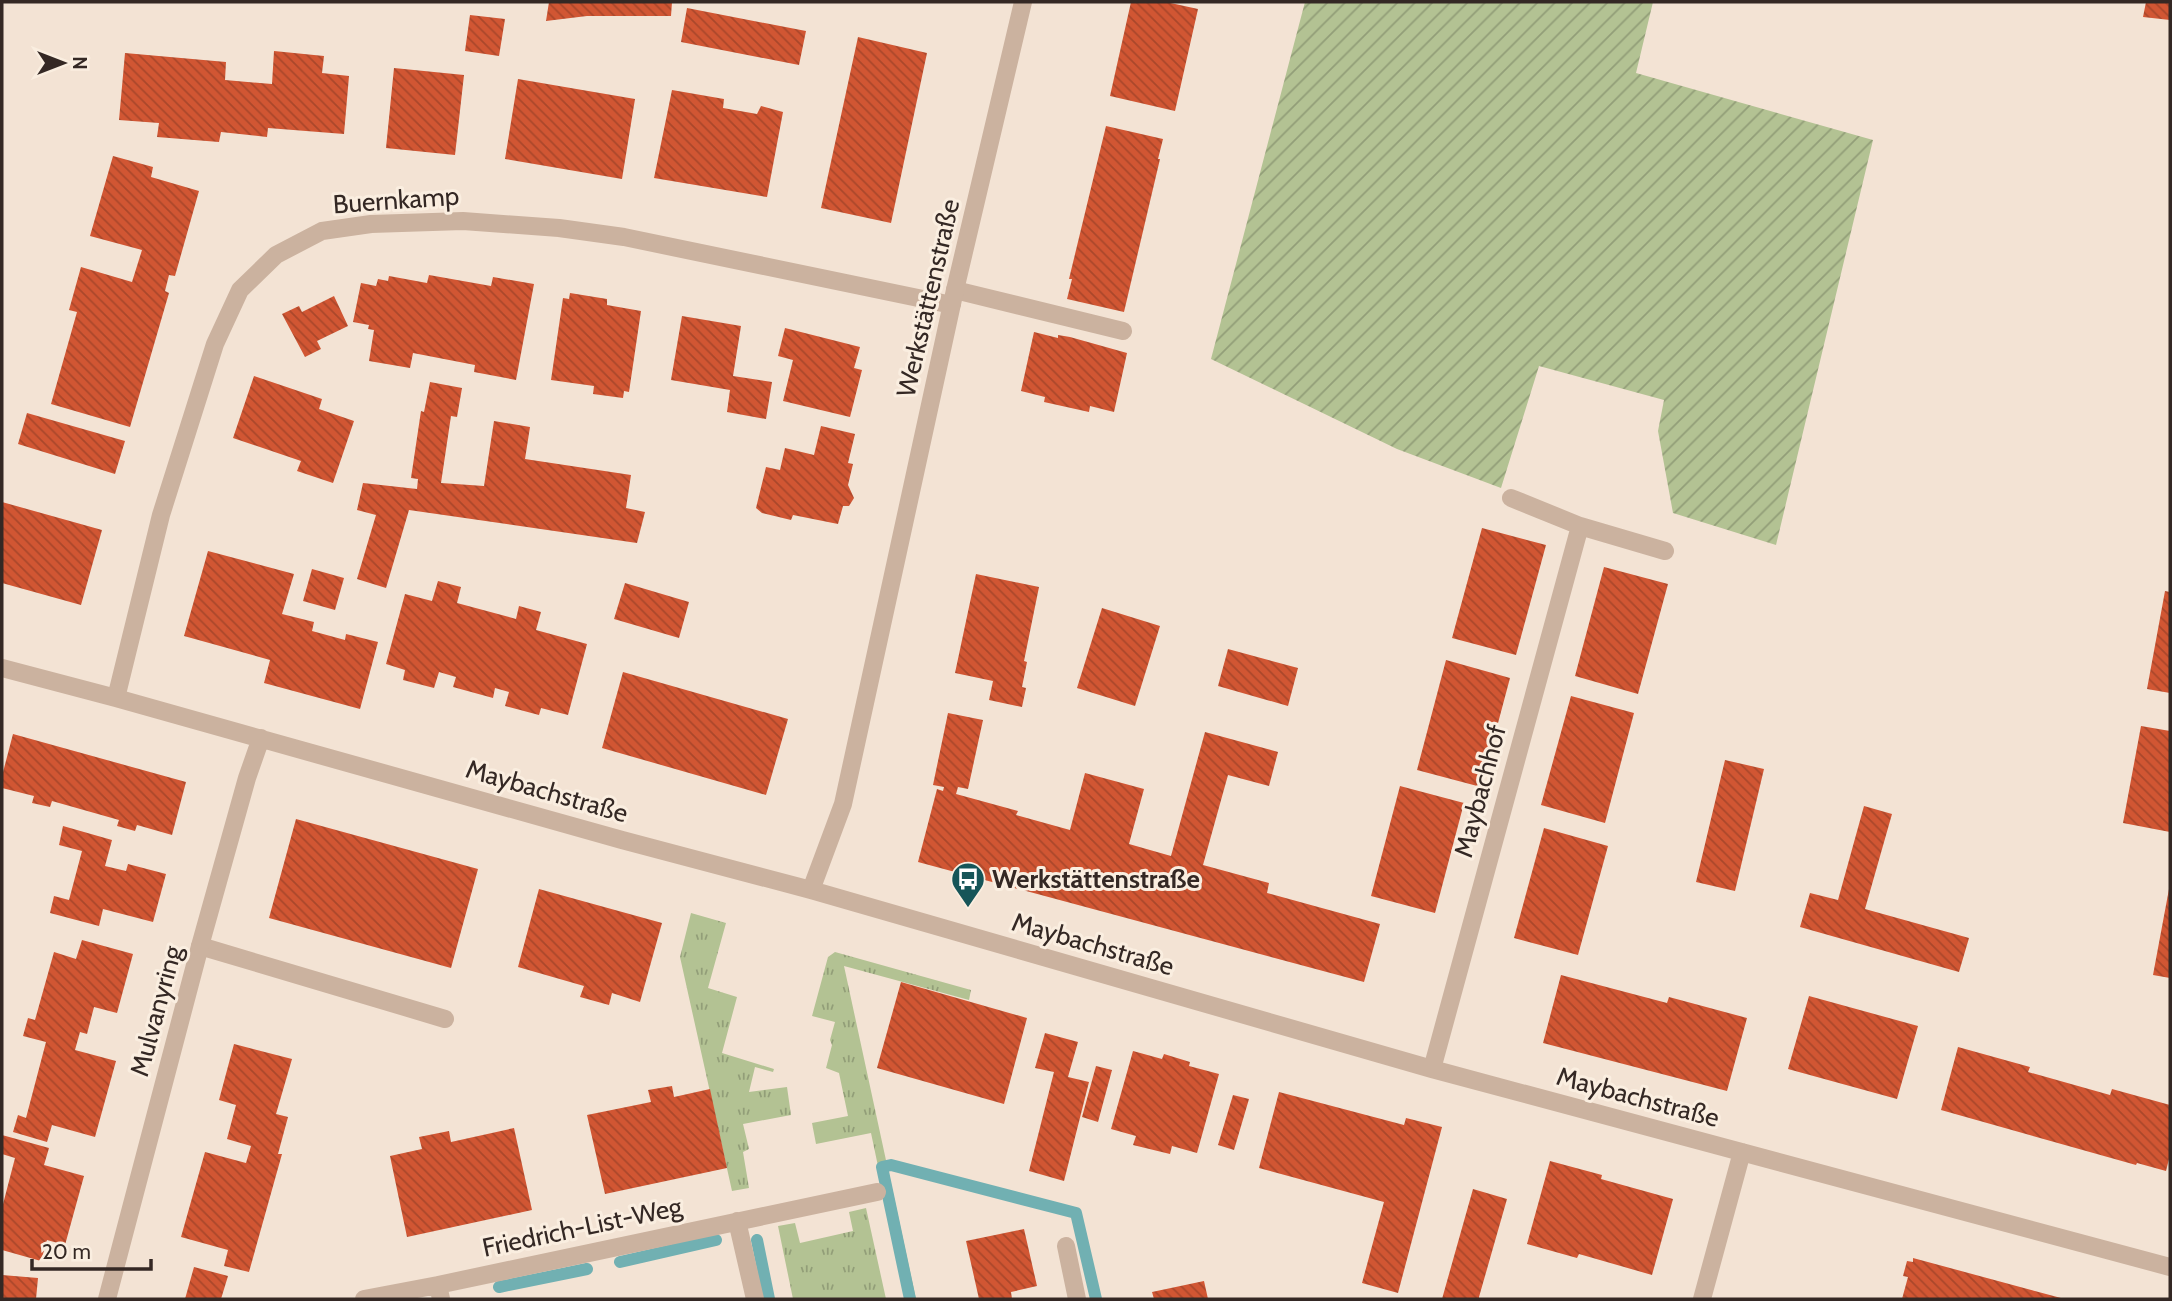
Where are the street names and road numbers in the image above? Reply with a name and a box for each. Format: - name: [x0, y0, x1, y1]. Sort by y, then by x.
- street label: Buernkamp: [332, 180, 460, 220]
- street label: Werkstättenstraße: [890, 196, 966, 400]
- street label: Maybachhof: [1447, 721, 1513, 861]
- street label: Maybachstraße: [462, 753, 632, 829]
- street label: Maybachstraße: [1008, 906, 1178, 982]
- street label: Mulvanyring: [123, 941, 189, 1080]
- street label: Maybachstraße: [1553, 1060, 1723, 1134]
- street label: Friedrich-List-Weg: [479, 1190, 686, 1264]

